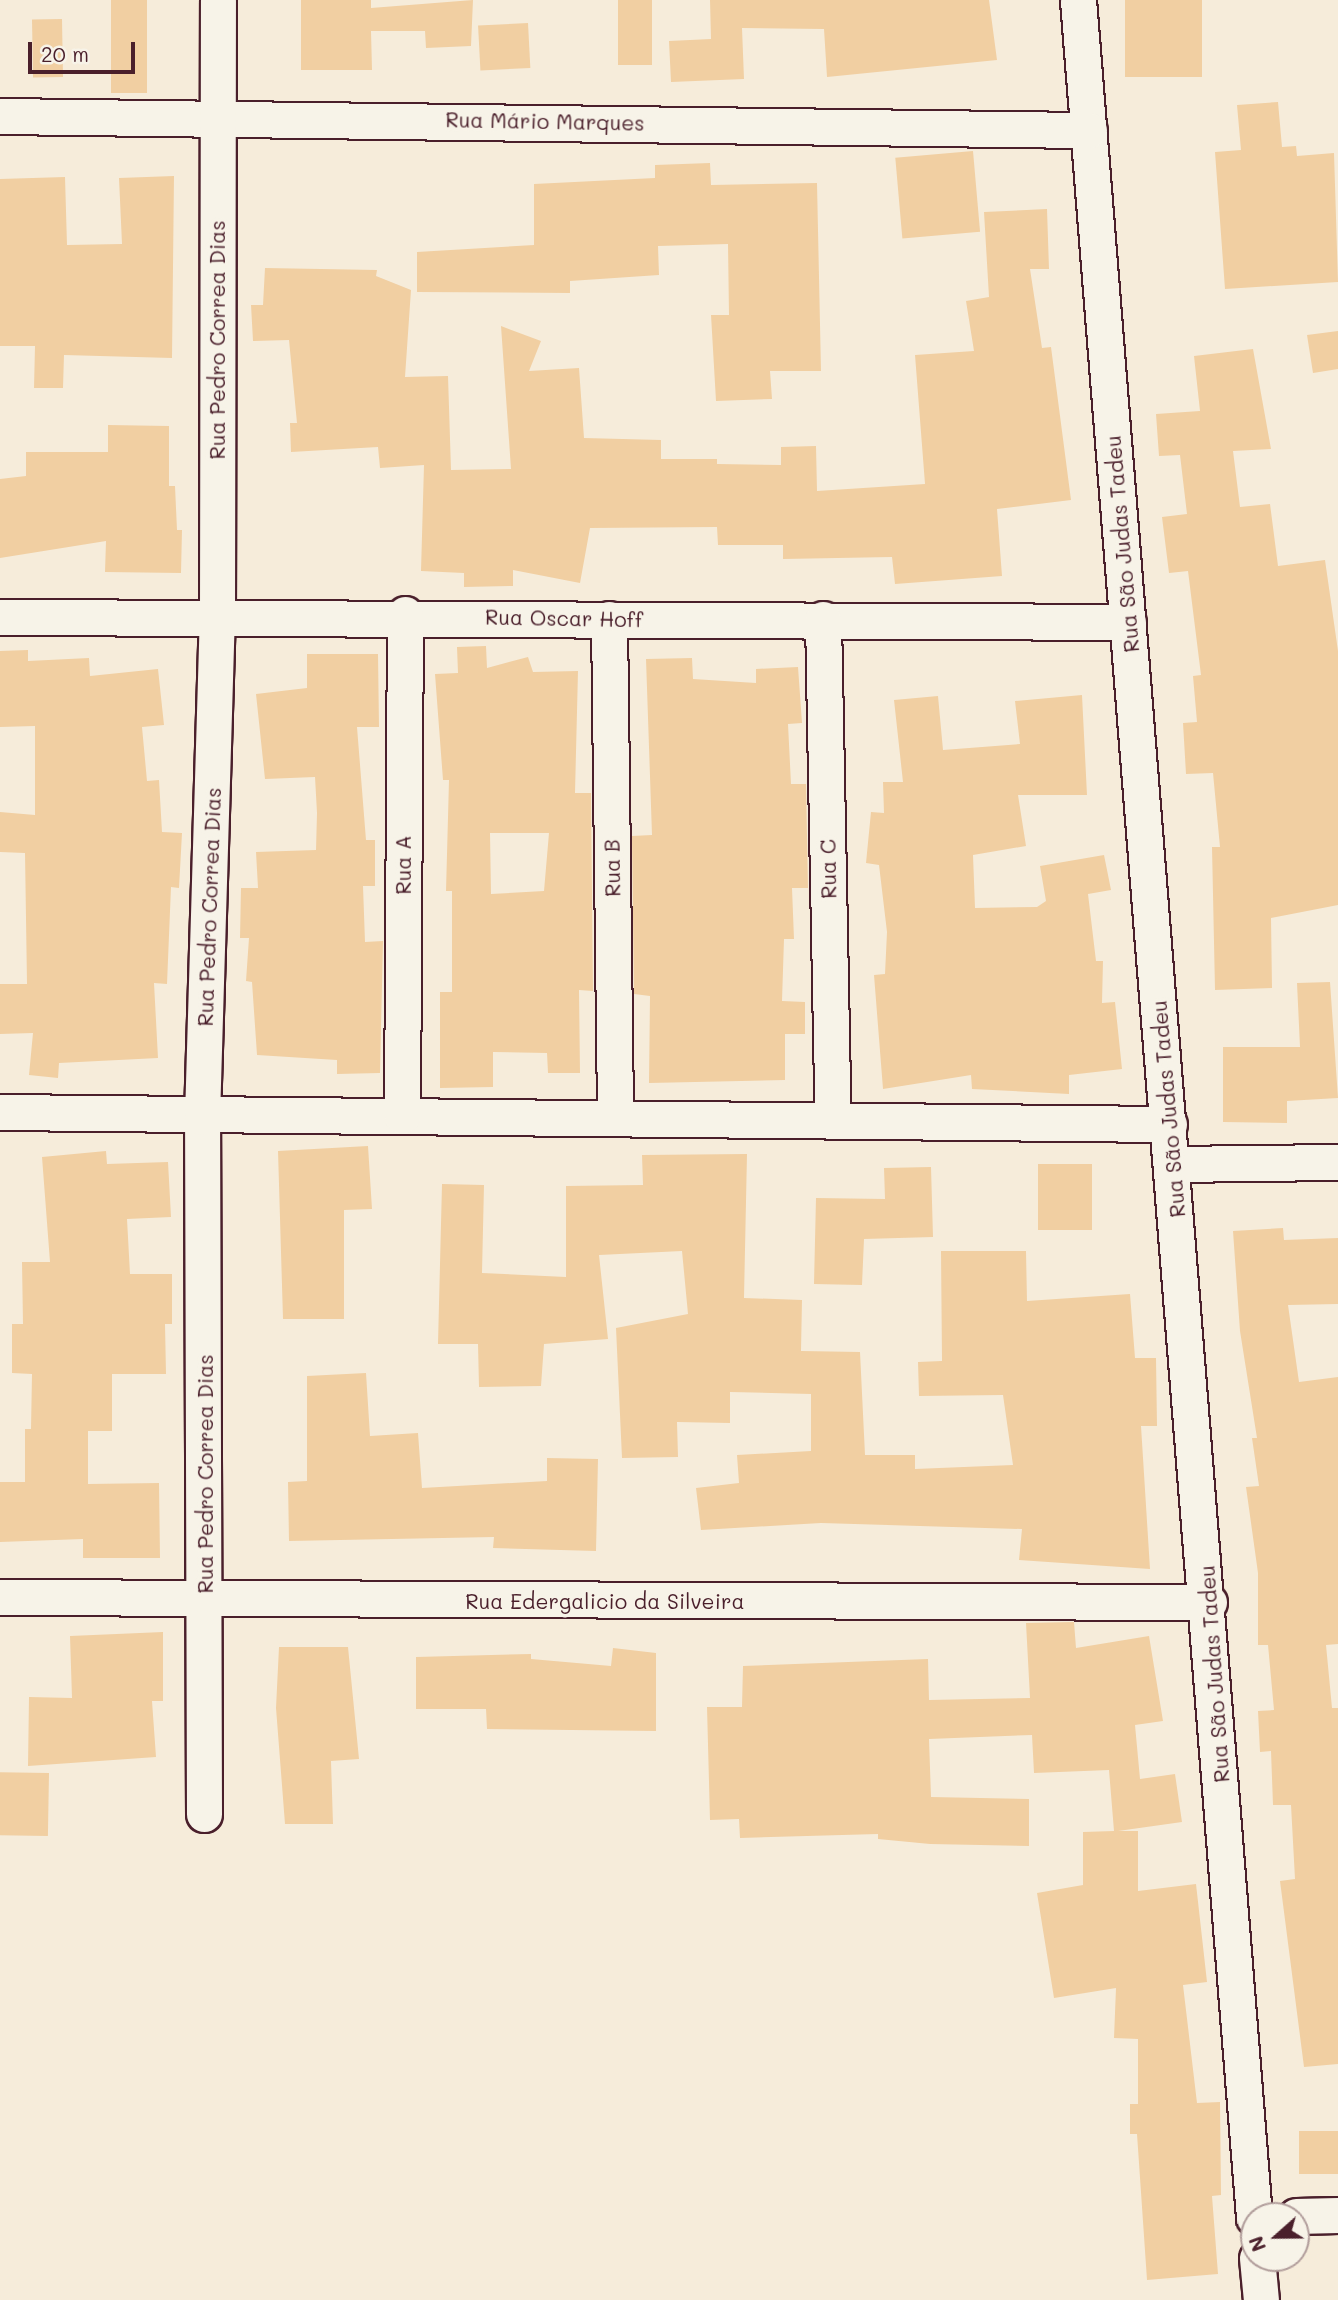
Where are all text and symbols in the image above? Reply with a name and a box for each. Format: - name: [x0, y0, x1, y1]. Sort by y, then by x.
- scale bar: [32, 28, 138, 72]
- text: 20 m: [41, 40, 89, 67]
- street label: Rua Mário Marques: [445, 107, 645, 135]
- street label: Rua Pedro Correa Dias: [204, 220, 230, 460]
- street label: Rua São Judas Tadeu: [1100, 434, 1144, 654]
- street label: Rua Oscar Hoff: [485, 604, 643, 632]
- street label: Rua Pedro Correa Dias: [192, 787, 226, 1027]
- street label: Rua A: [390, 835, 416, 895]
- street label: Rua B: [599, 839, 625, 897]
- street label: Rua C: [815, 839, 841, 899]
- street label: Rua São Judas Tadeu: [1146, 999, 1190, 1219]
- street label: Rua Pedro Correa Dias: [192, 1354, 218, 1594]
- street label: Rua São Judas Tadeu: [1194, 1565, 1234, 1783]
- street label: Rua Edergalicio da Silveira: [465, 1588, 745, 1614]
- north arrow: [1240, 2202, 1310, 2272]
- text: N: [1243, 2233, 1271, 2255]

